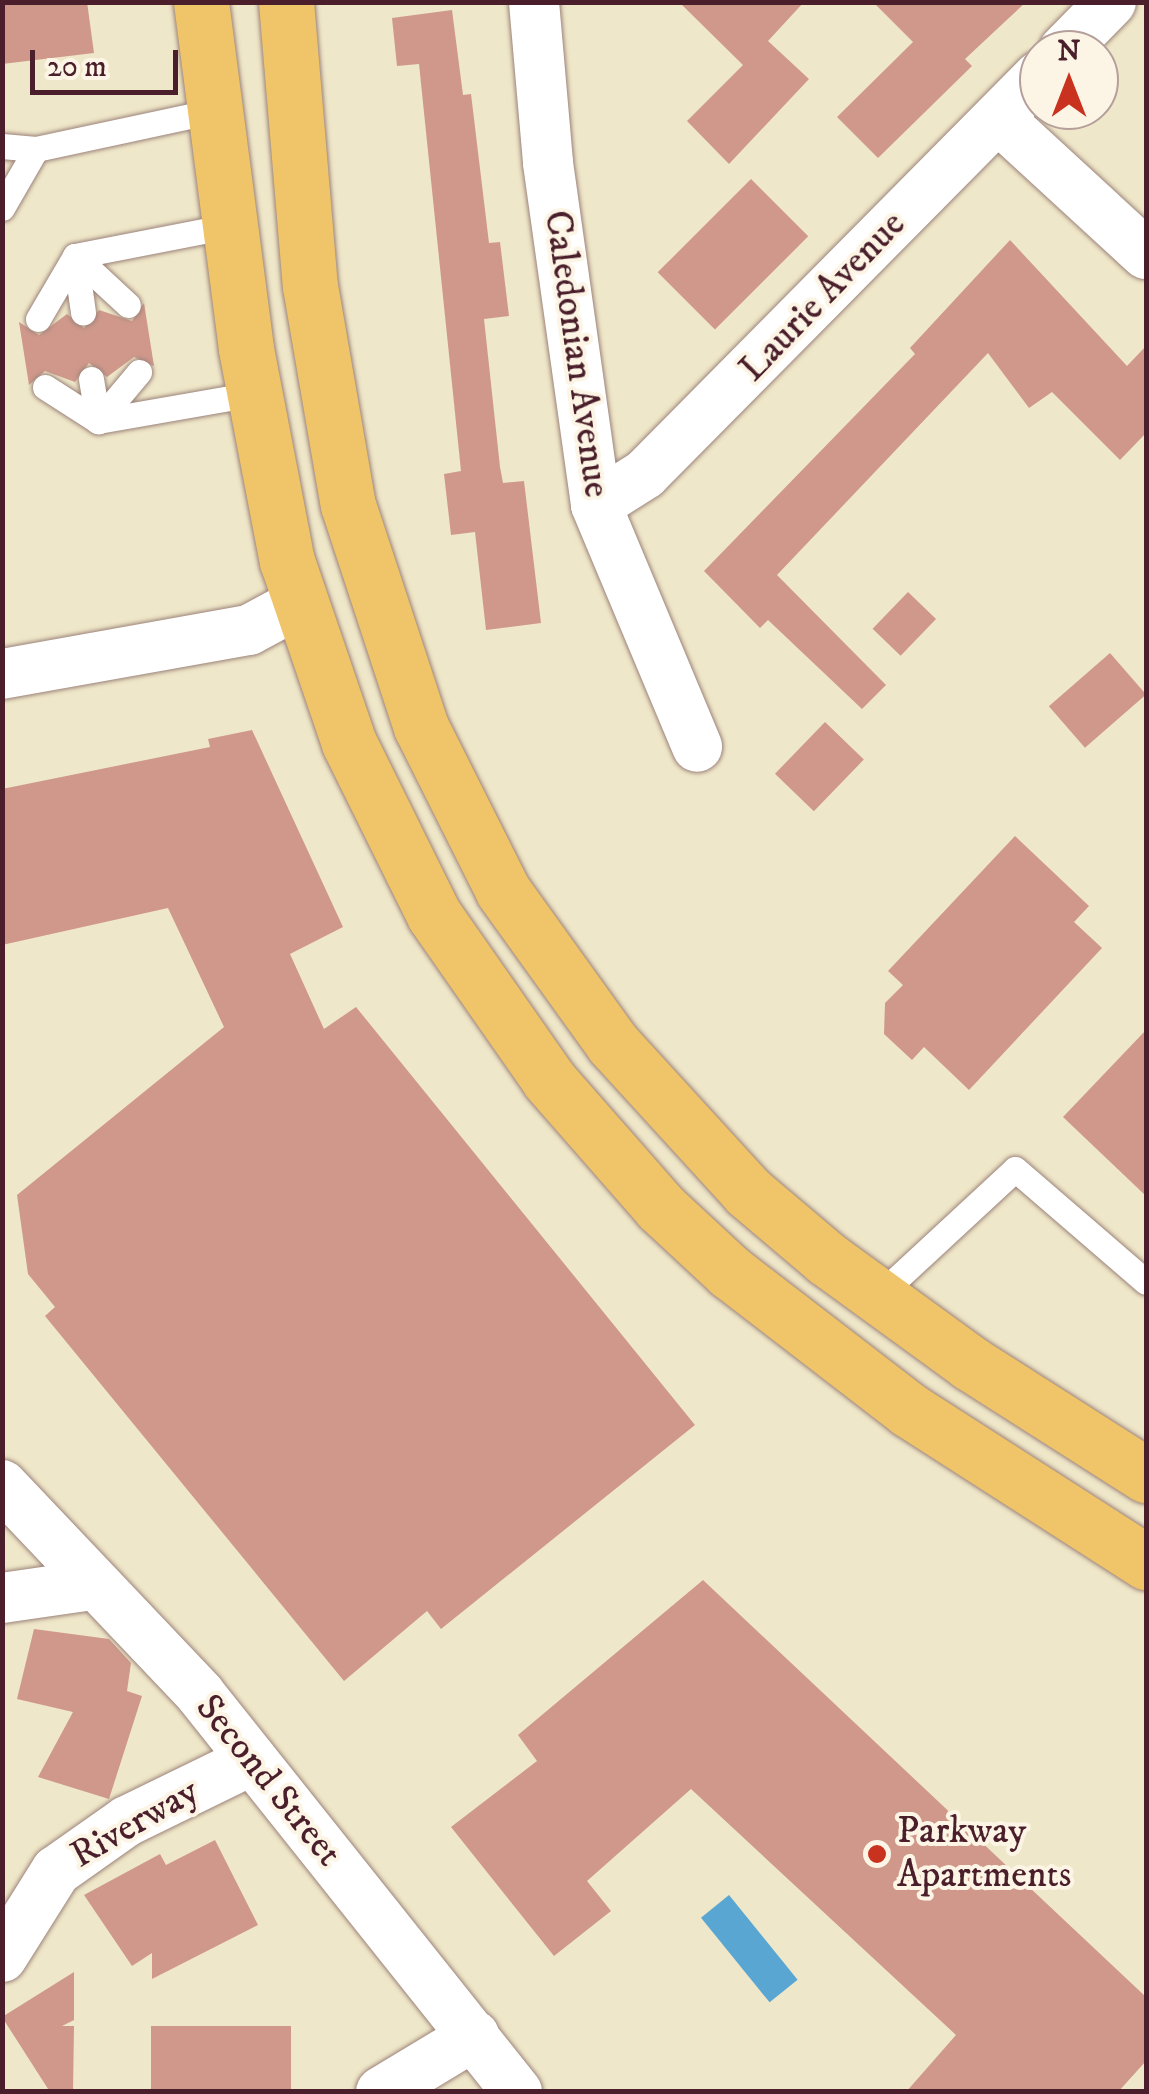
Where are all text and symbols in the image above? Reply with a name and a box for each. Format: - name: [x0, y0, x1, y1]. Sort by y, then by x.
- scale bar: [35, 30, 182, 92]
- north arrow: [1019, 30, 1119, 130]
- text: N: [1058, 34, 1080, 69]
- text: 20 m: [47, 49, 107, 86]
- street label: Laurie Avenue: [730, 202, 916, 392]
- street label: Caledonian Avenue: [533, 208, 619, 500]
- street label: Second Street: [185, 1686, 351, 1876]
- street label: Riverway: [63, 1769, 207, 1879]
- place label: Parkway Apartments: [897, 1809, 1071, 1898]
- marker: Parkway Apartments: [866, 1843, 888, 1865]

